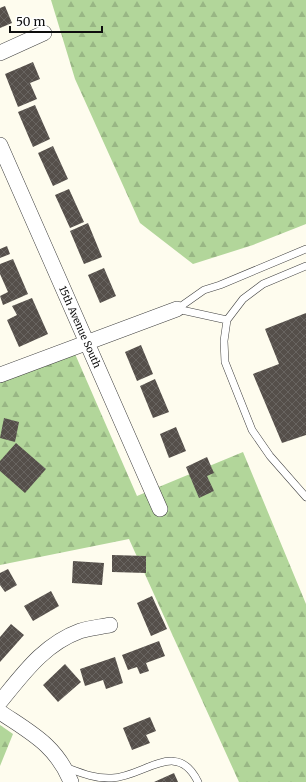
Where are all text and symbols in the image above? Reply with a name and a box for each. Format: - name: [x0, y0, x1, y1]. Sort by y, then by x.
- scale bar: [10, 8, 102, 34]
- text: 50 m: [16, 14, 45, 29]
- street label: 15th Avenue South: [56, 284, 104, 370]

